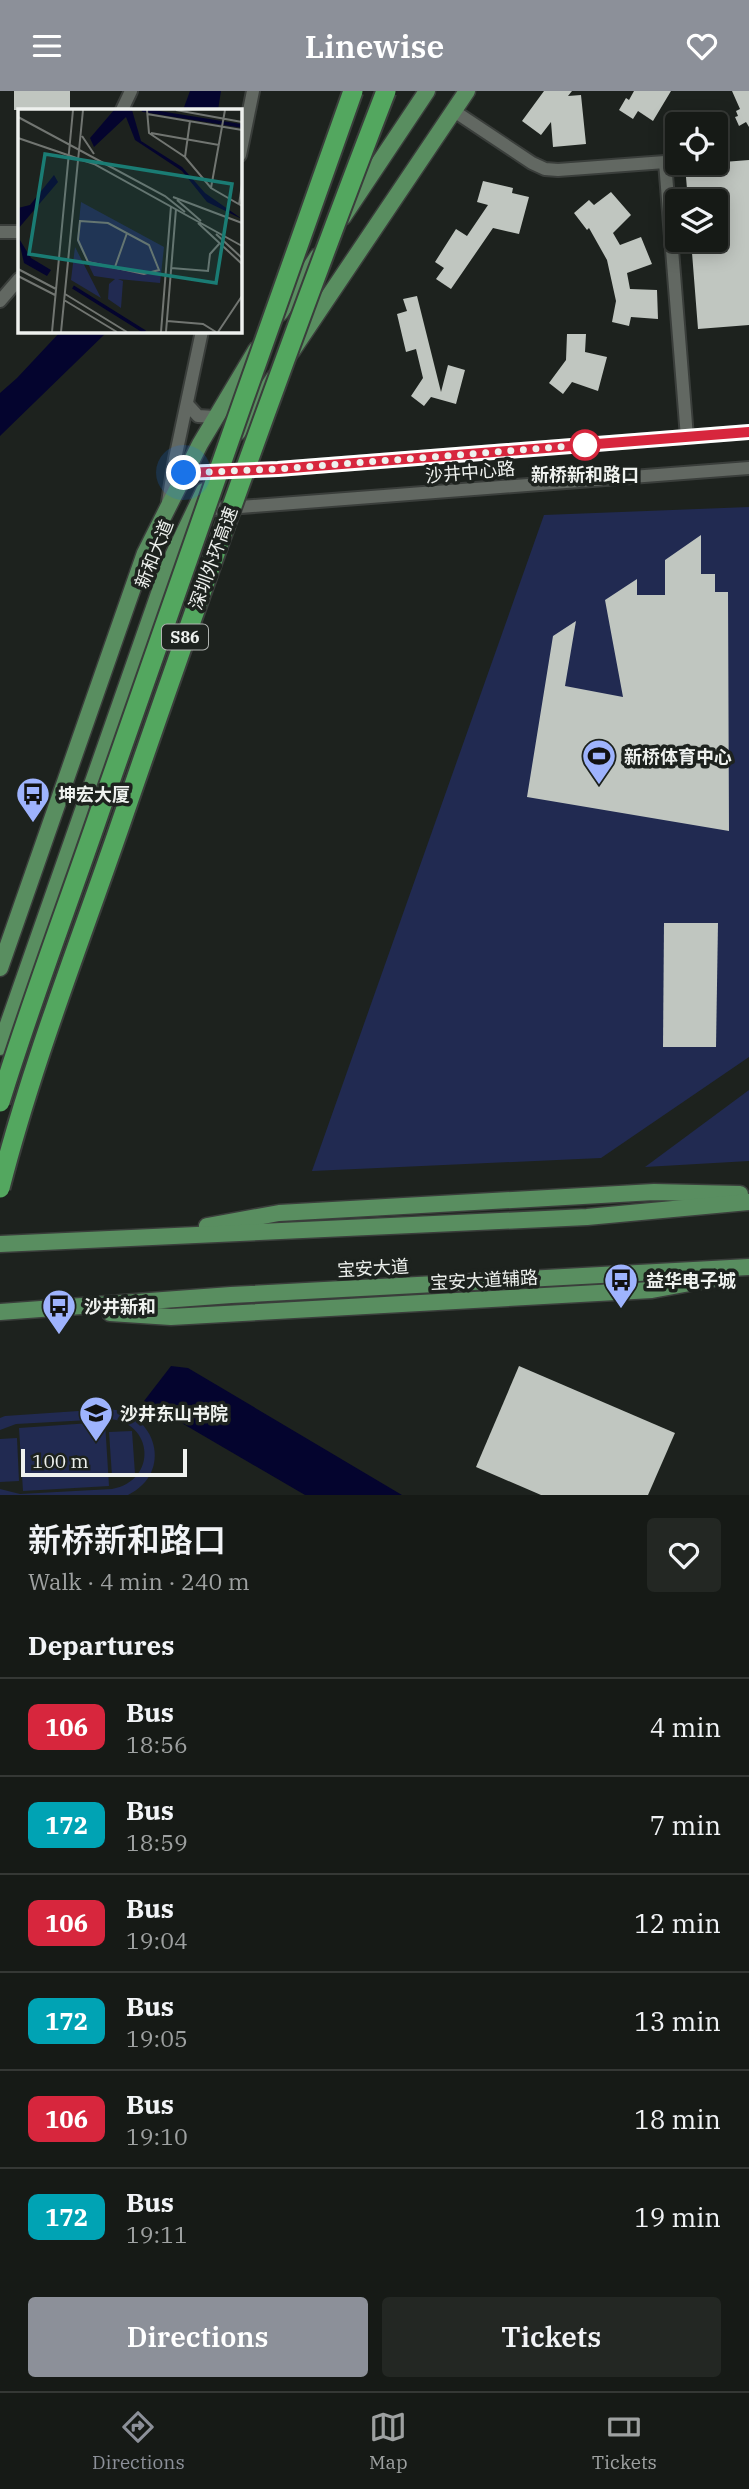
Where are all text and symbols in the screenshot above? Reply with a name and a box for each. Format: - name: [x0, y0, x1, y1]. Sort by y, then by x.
- text: Linewise: [305, 25, 444, 67]
- icon: menu: [28, 27, 66, 65]
- icon: heart: [683, 27, 721, 65]
- inset map: [18, 109, 242, 333]
- map controls: [665, 112, 728, 252]
- button: locate: [665, 112, 728, 175]
- button: layers: [665, 189, 728, 252]
- marker: 新桥新和路口: [570, 430, 600, 460]
- your location: [166, 455, 201, 490]
- street label: 沙井中心路: [424, 457, 516, 487]
- place label: 新桥新和路口: [531, 463, 639, 486]
- street label: 深圳外环高速: [184, 503, 242, 613]
- street label: 新和大道: [130, 516, 178, 592]
- road number: S86: [162, 625, 208, 649]
- sports icon: 新桥体育中心: [580, 737, 618, 786]
- place label: 新桥体育中心: [624, 745, 732, 768]
- bus stop icon: 坤宏大厦: [14, 775, 52, 824]
- place label: 坤宏大厦: [58, 783, 130, 806]
- street label: 宝安大道: [336, 1255, 410, 1281]
- bus stop icon: 益华电子城: [602, 1261, 640, 1310]
- street label: 宝安大道辅路: [429, 1266, 539, 1294]
- place label: 益华电子城: [646, 1269, 736, 1292]
- bus stop icon: 沙井新和: [40, 1287, 78, 1336]
- place label: 沙井新和: [84, 1295, 156, 1318]
- school or university icon: 沙井东山书院: [77, 1394, 115, 1443]
- place label: 沙井东山书院: [120, 1402, 228, 1425]
- scale bar: [21, 1446, 187, 1478]
- text: 100 m: [32, 1449, 89, 1473]
- text: 新桥新和路口: [28, 1518, 226, 1561]
- button: heart: [647, 1518, 721, 1592]
- text: Walk · 4 min · 240 m: [28, 1566, 250, 1596]
- text: Departures: [28, 1628, 174, 1662]
- text: Bus: [126, 1695, 174, 1729]
- text: 4 min: [650, 1710, 721, 1744]
- text: 106: [45, 1711, 88, 1743]
- text: 18:56: [126, 1729, 188, 1759]
- text: Bus: [126, 1793, 174, 1827]
- text: 7 min: [650, 1808, 721, 1842]
- text: 172: [45, 1809, 88, 1841]
- text: 18:59: [126, 1827, 188, 1857]
- text: Bus: [126, 1891, 174, 1925]
- text: 12 min: [634, 1906, 721, 1940]
- text: 106: [45, 1907, 88, 1939]
- text: 19:04: [126, 1925, 188, 1955]
- text: Bus: [126, 1989, 174, 2023]
- text: 13 min: [634, 2004, 721, 2038]
- text: 172: [45, 2005, 88, 2037]
- text: 19:05: [126, 2023, 188, 2053]
- text: Bus: [126, 2087, 174, 2121]
- text: 18 min: [634, 2102, 721, 2136]
- text: 106: [45, 2103, 88, 2135]
- text: 19:10: [126, 2121, 188, 2151]
- text: Bus: [126, 2185, 174, 2219]
- text: 19 min: [634, 2200, 721, 2234]
- text: 172: [45, 2201, 88, 2233]
- text: 19:11: [126, 2219, 188, 2249]
- button: Directions: [28, 2297, 368, 2377]
- button: Tickets: [382, 2297, 721, 2377]
- tab: Directions: [92, 2408, 185, 2474]
- tab: Map: [369, 2408, 408, 2474]
- tab: Tickets: [592, 2408, 657, 2474]

